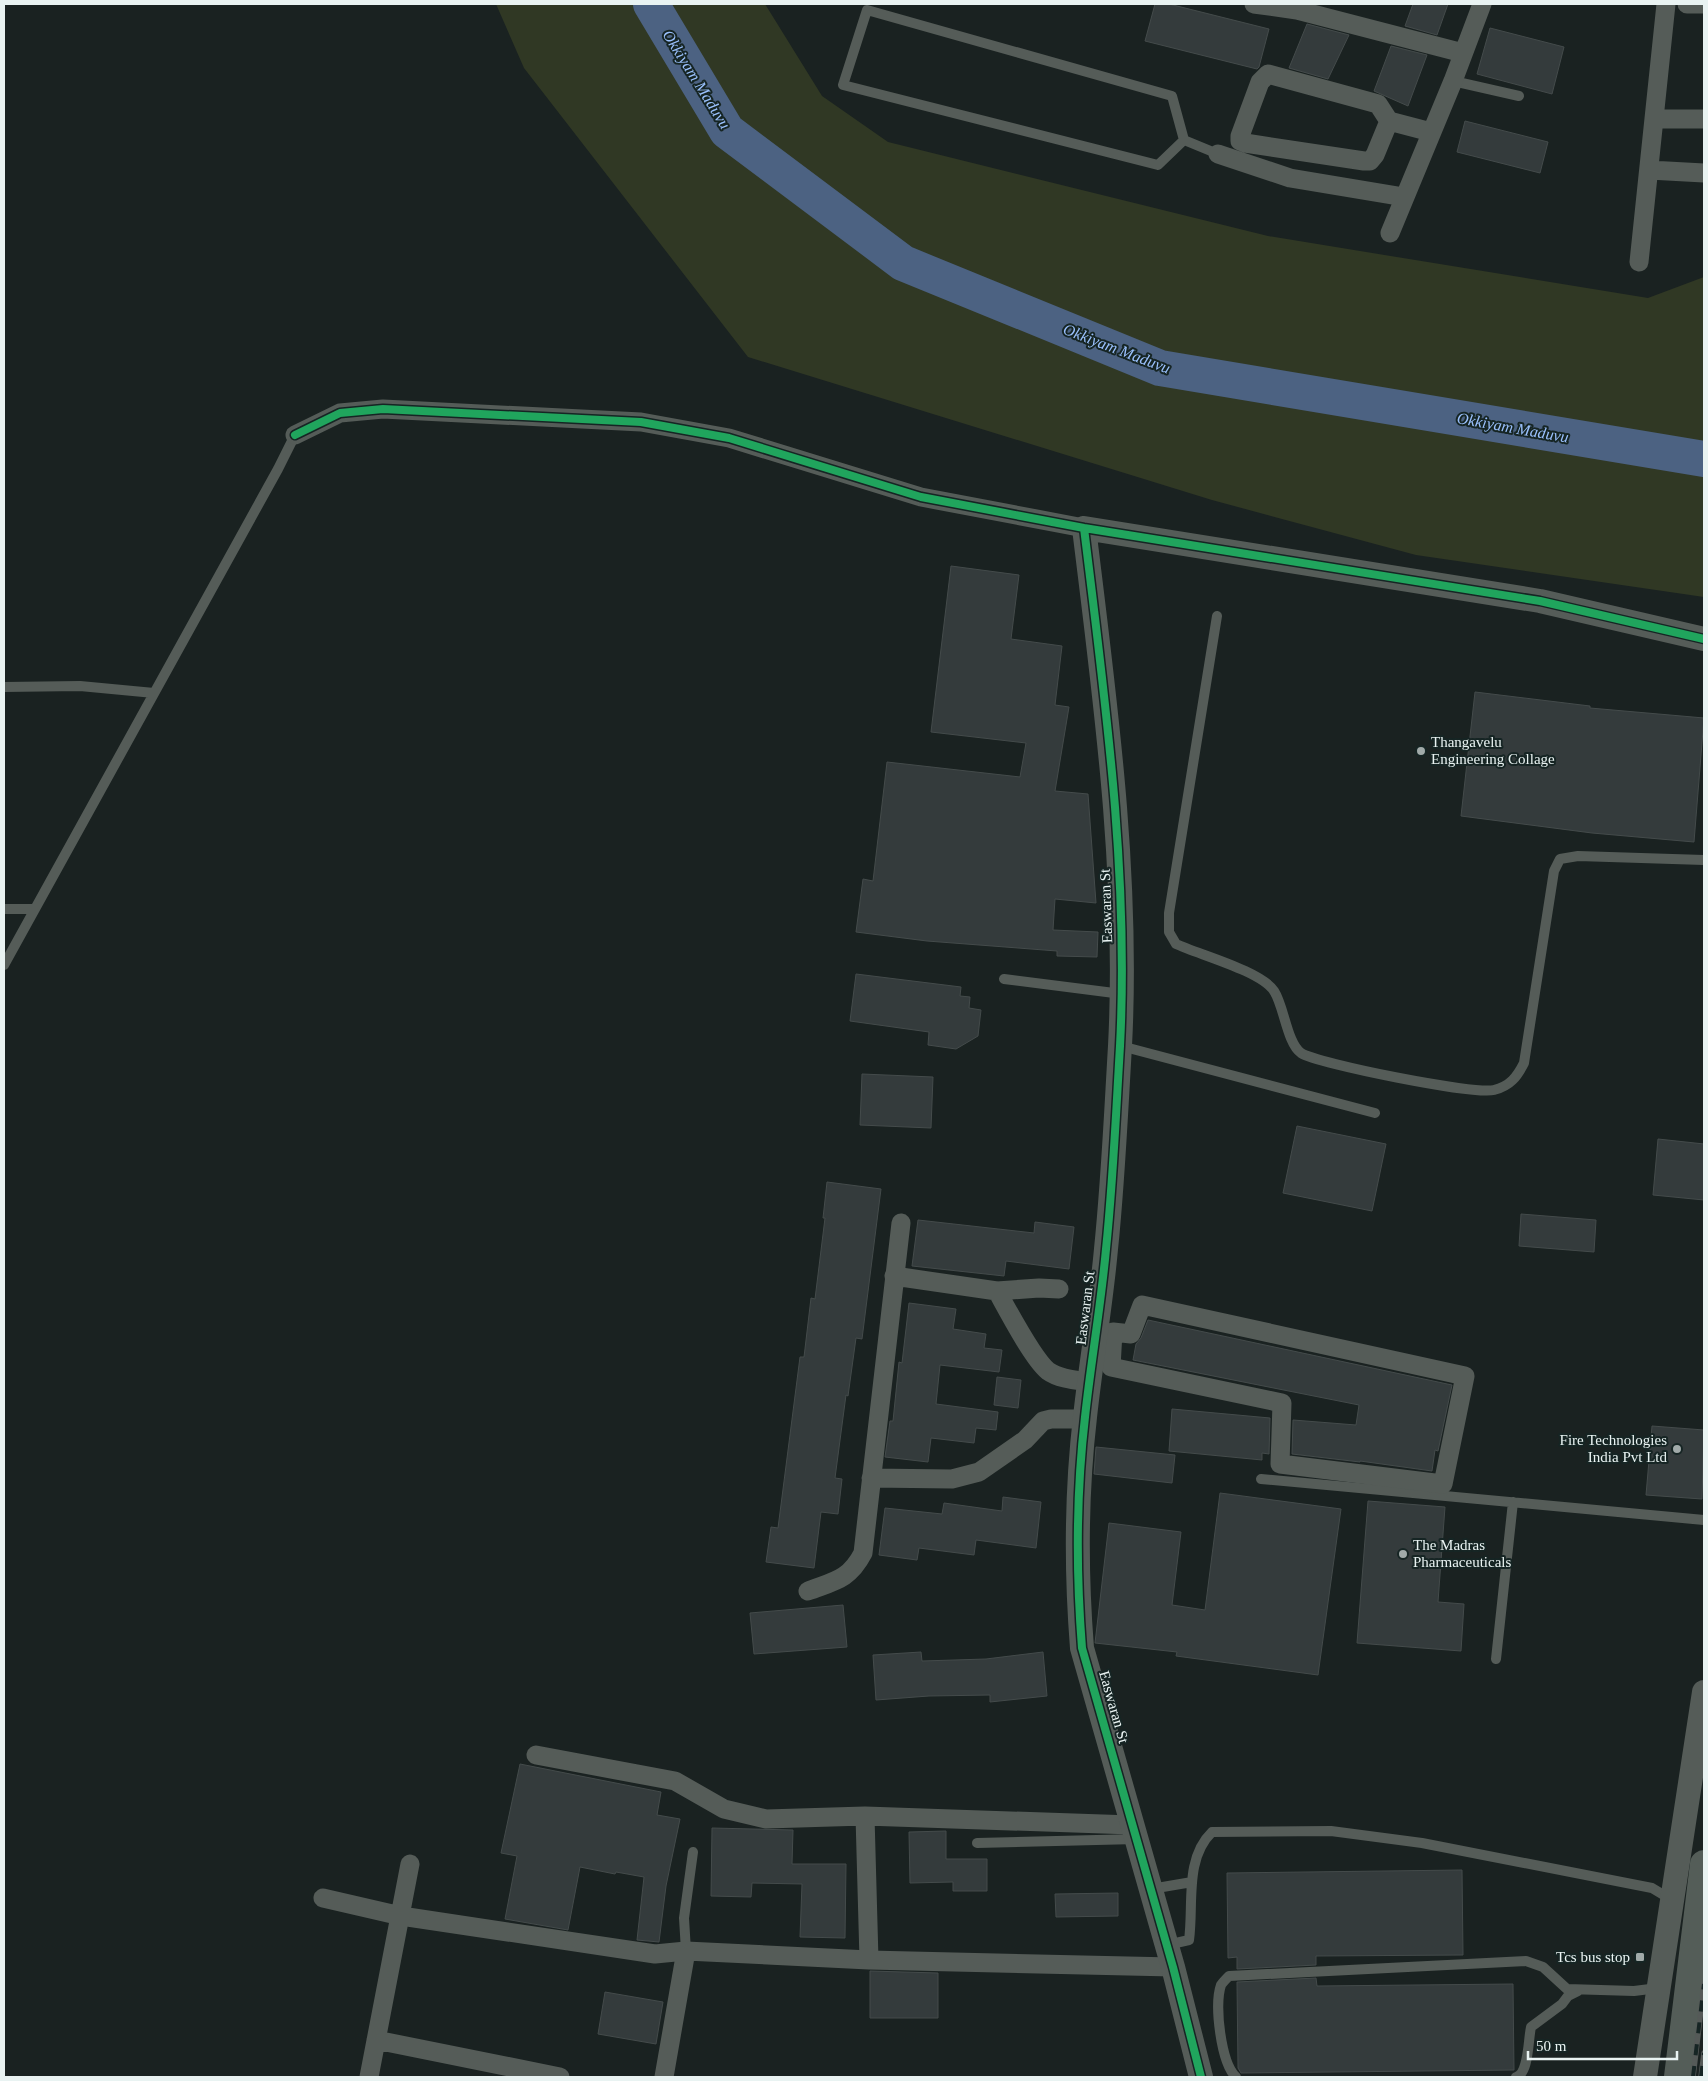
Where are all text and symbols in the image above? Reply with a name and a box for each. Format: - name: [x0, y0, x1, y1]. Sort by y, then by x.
- water label: Okkiyam Maduvu: [659, 27, 734, 132]
- water label: Okkiyam Maduvu: [1061, 320, 1173, 378]
- water label: Okkiyam Maduvu: [1455, 409, 1570, 447]
- place label: Thangavelu Engineering Collage: [1431, 734, 1555, 767]
- marker: Thangavelu Engineering Collage: [1415, 745, 1427, 757]
- street label: Easwaran St: [1097, 868, 1115, 944]
- street label: Easwaran St: [1073, 1269, 1098, 1346]
- place label: Fire Technologies India Pvt Ltd: [1560, 1432, 1667, 1465]
- marker: Fire Technologies India Pvt Ltd: [1671, 1443, 1683, 1455]
- place label: The Madras Pharmaceuticals: [1413, 1537, 1511, 1570]
- marker: The Madras Pharmaceuticals: [1397, 1548, 1409, 1560]
- street label: Easwaran St: [1096, 1669, 1132, 1746]
- place label: Tcs bus stop: [1556, 1949, 1630, 1965]
- marker: Tcs bus stop: [1634, 1951, 1646, 1963]
- scale bar: [1528, 2028, 1677, 2060]
- text: 50 m: [1536, 2038, 1567, 2054]

